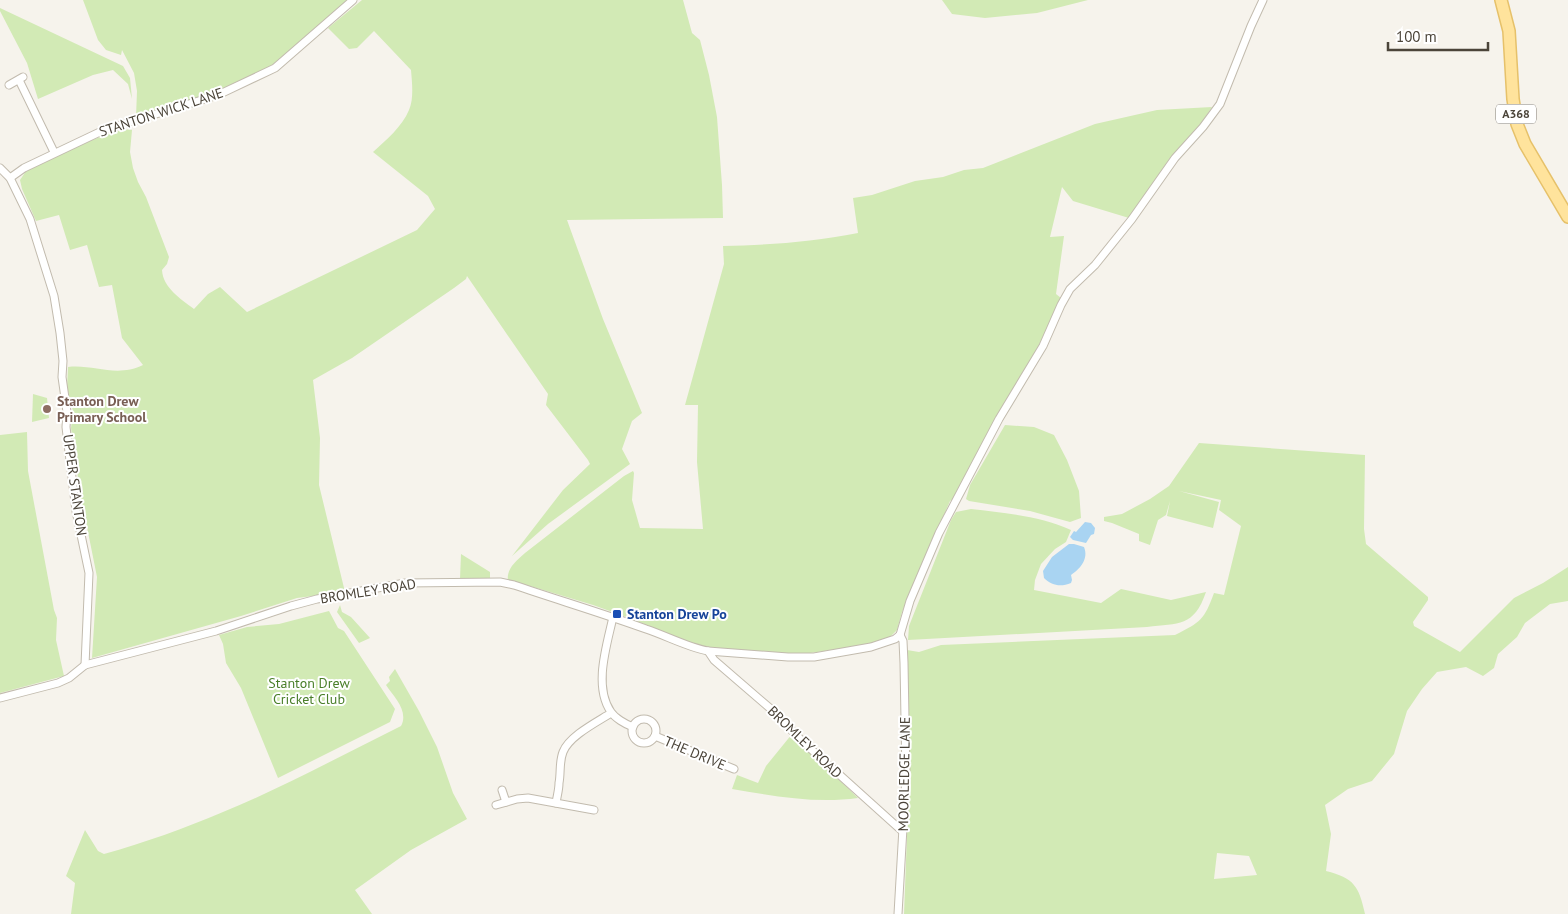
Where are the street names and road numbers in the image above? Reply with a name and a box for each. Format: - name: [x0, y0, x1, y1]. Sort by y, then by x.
- street label: STANTON WICK LANE: [97, 83, 225, 141]
- road number: A368: [1496, 105, 1536, 124]
- street label: UPPER STANTON: [59, 433, 91, 537]
- street label: BROMLEY ROAD: [319, 575, 417, 607]
- street label: BROMLEY ROAD: [764, 702, 846, 782]
- street label: MOORLEDGE LANE: [894, 717, 914, 831]
- street label: THE DRIVE: [661, 732, 729, 774]

